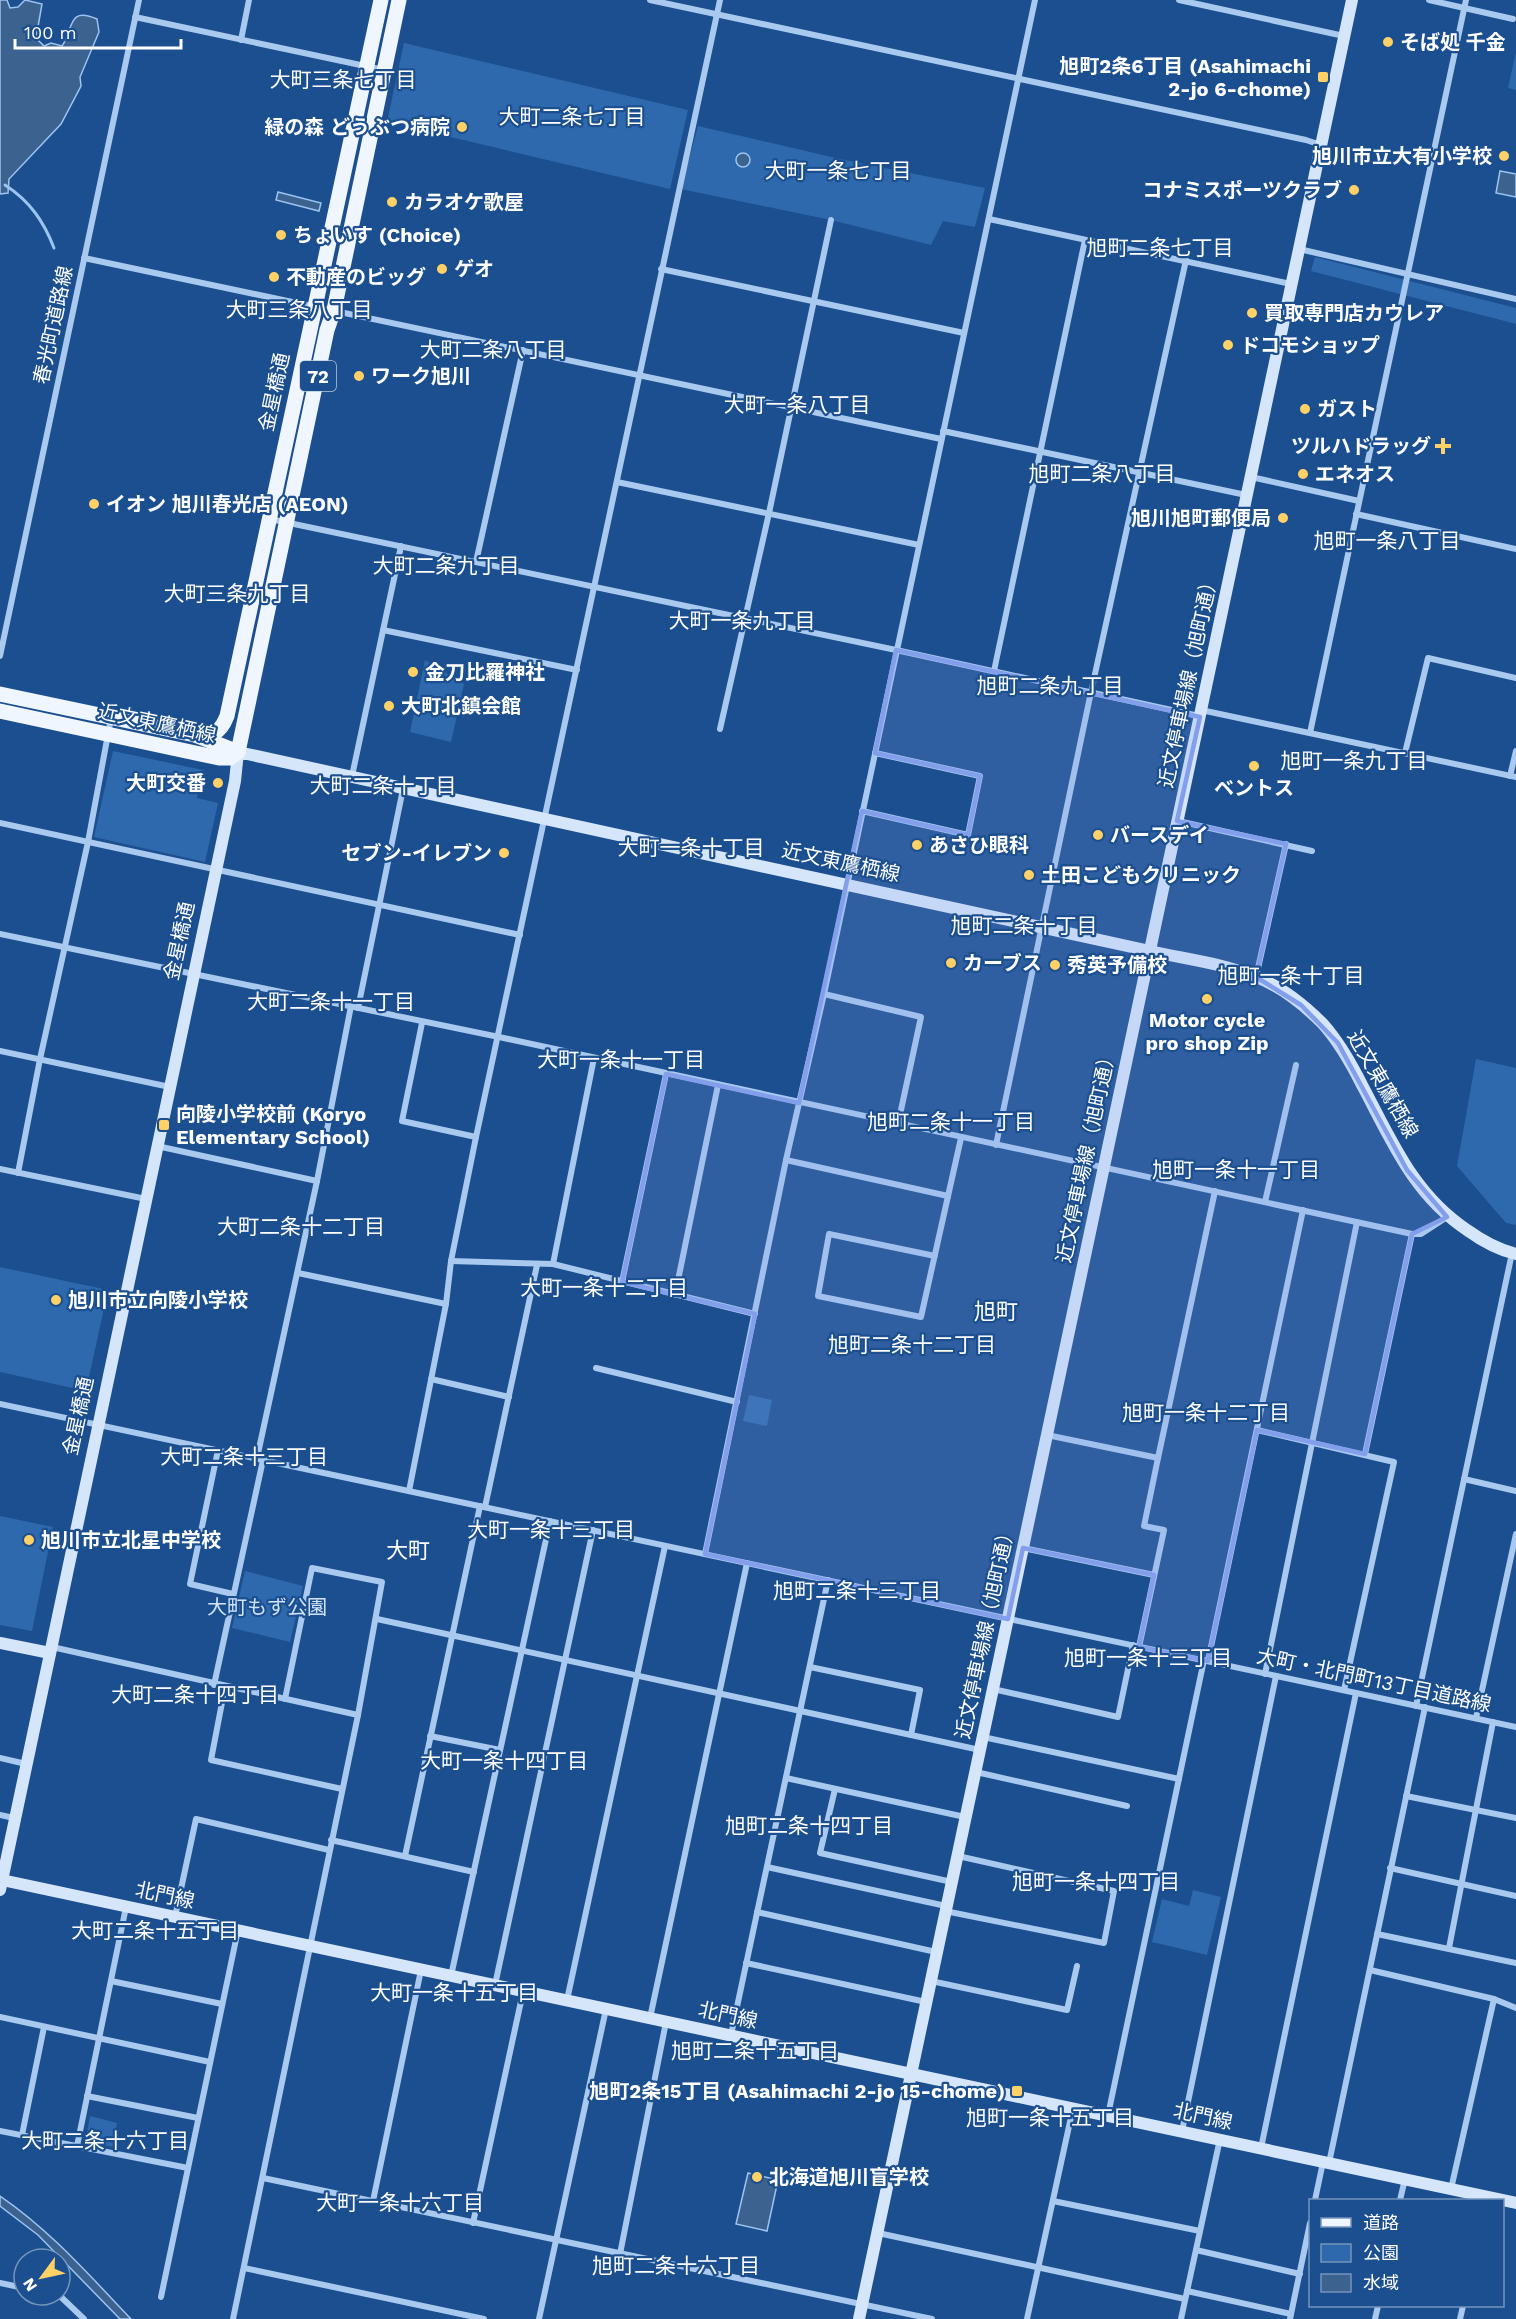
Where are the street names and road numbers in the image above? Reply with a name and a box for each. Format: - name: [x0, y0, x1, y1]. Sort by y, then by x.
- street label: 春光町道路線: [29, 264, 77, 386]
- street label: 金星橋通: [254, 350, 294, 434]
- road number: 72: [300, 361, 336, 391]
- street label: 近文停車場線（旭町通）: [1153, 570, 1223, 790]
- street label: 近文東鷹栖線: [96, 699, 218, 747]
- street label: 近文東鷹栖線: [780, 838, 902, 886]
- street label: 金星橋通: [159, 899, 199, 983]
- street label: 近文東鷹栖線: [1343, 1026, 1423, 1142]
- street label: 近文停車場線（旭町通）: [1051, 1045, 1121, 1265]
- street label: 金星橋通: [58, 1374, 98, 1458]
- street label: 近文停車場線（旭町通）: [950, 1521, 1020, 1741]
- street label: 大町・北門町13丁目道路線: [1254, 1643, 1494, 1717]
- street label: 北門線: [133, 1877, 197, 1913]
- street label: 北門線: [696, 1997, 760, 2033]
- street label: 北門線: [1171, 2098, 1235, 2134]

